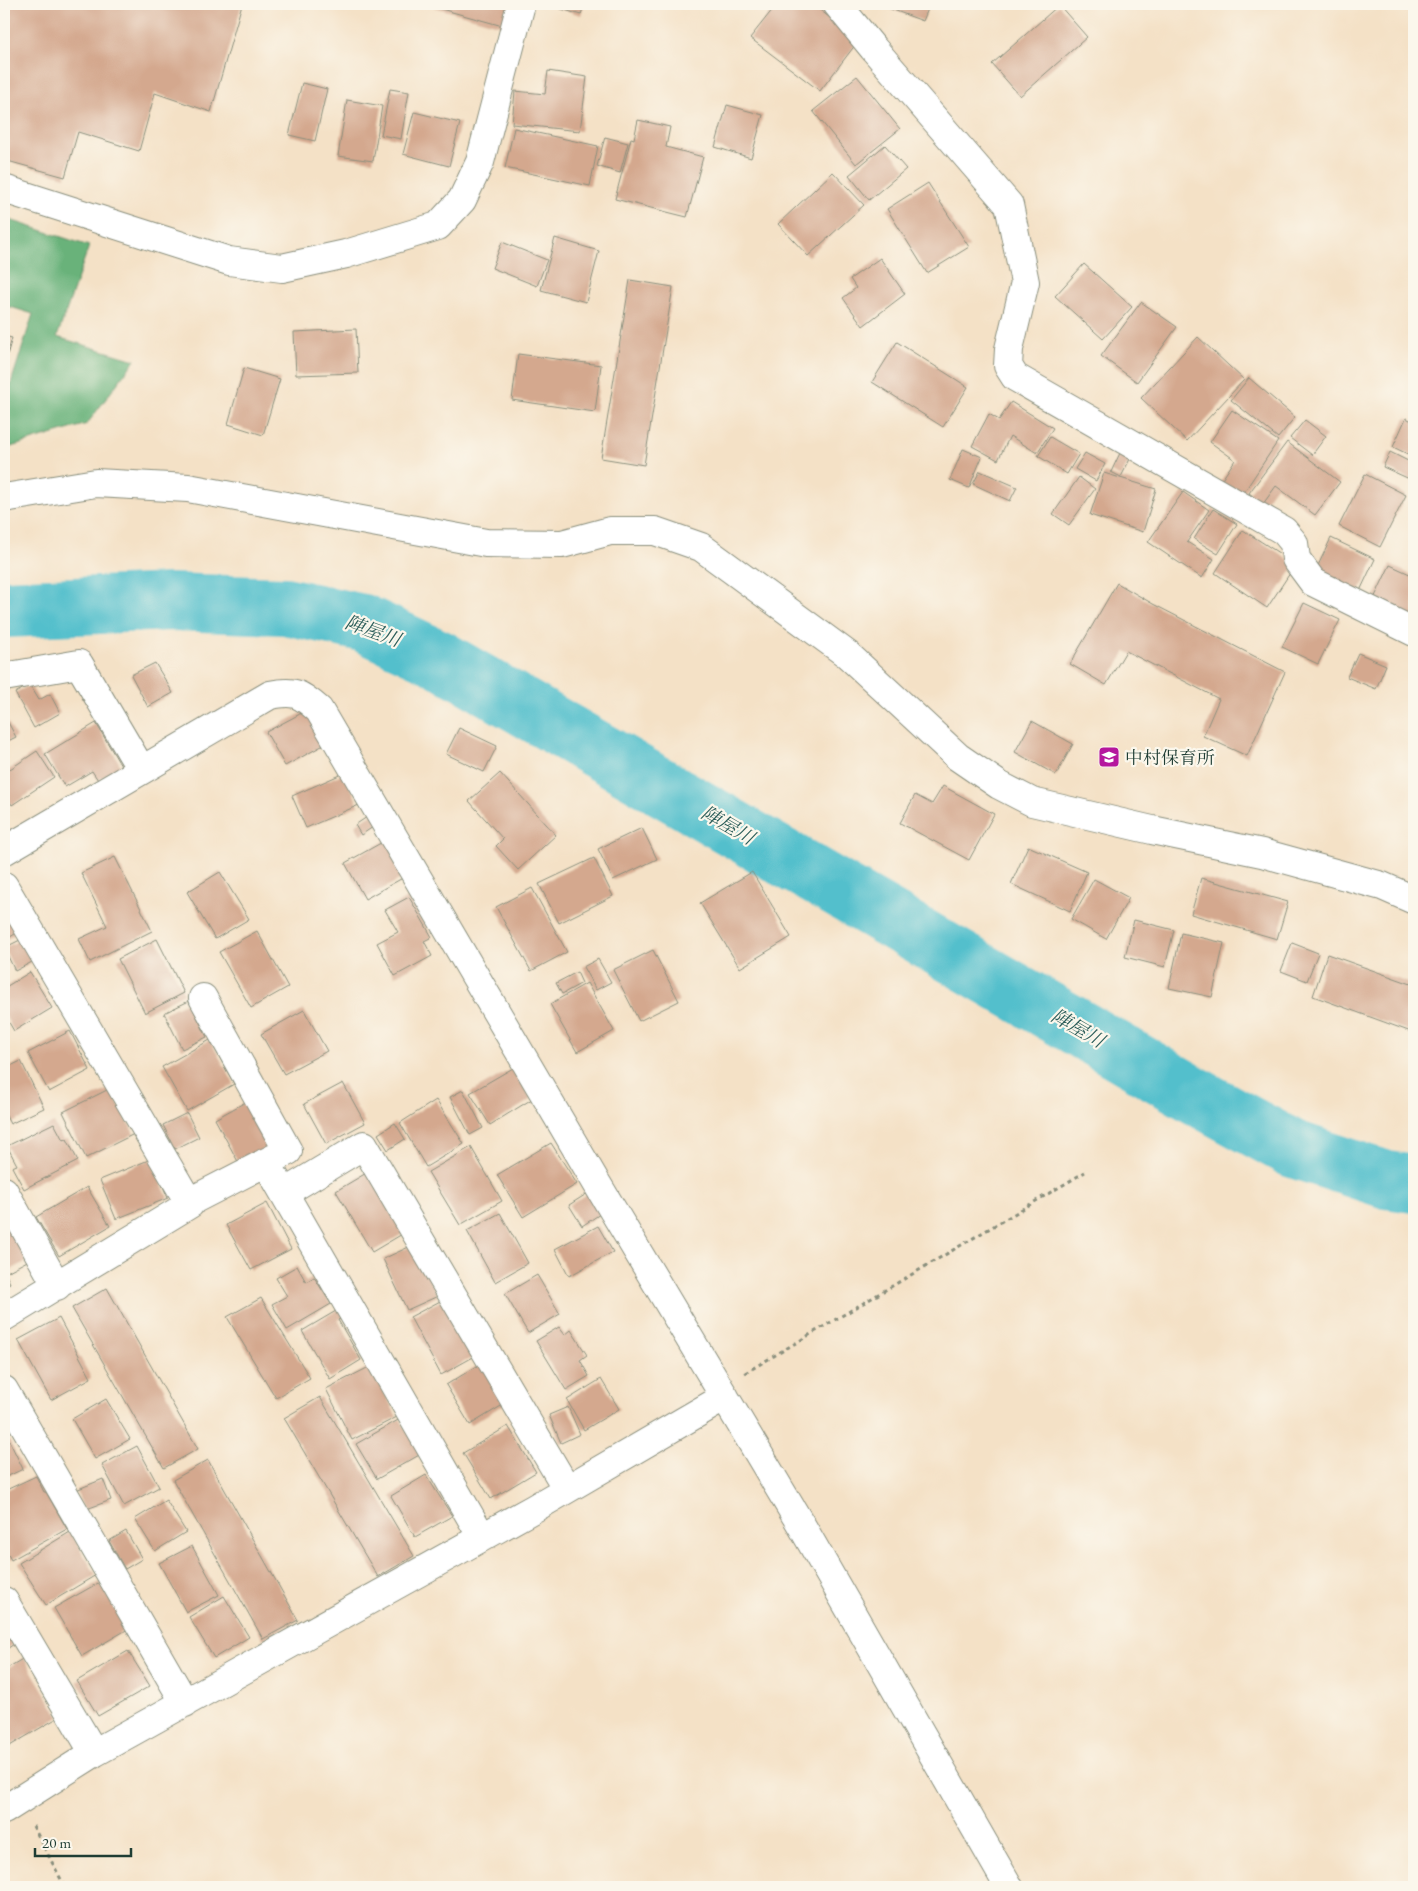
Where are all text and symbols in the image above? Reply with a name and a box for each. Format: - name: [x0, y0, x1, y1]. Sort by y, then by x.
- water label: 陣屋川: [342, 610, 406, 653]
- school or university icon: 中村保育所: [1097, 745, 1121, 769]
- place label: 中村保育所: [1125, 746, 1215, 769]
- water label: 陣屋川: [697, 800, 761, 851]
- water label: 陣屋川: [1047, 1003, 1111, 1054]
- scale bar: [35, 1826, 131, 1858]
- text: 20 m: [42, 1833, 71, 1852]

